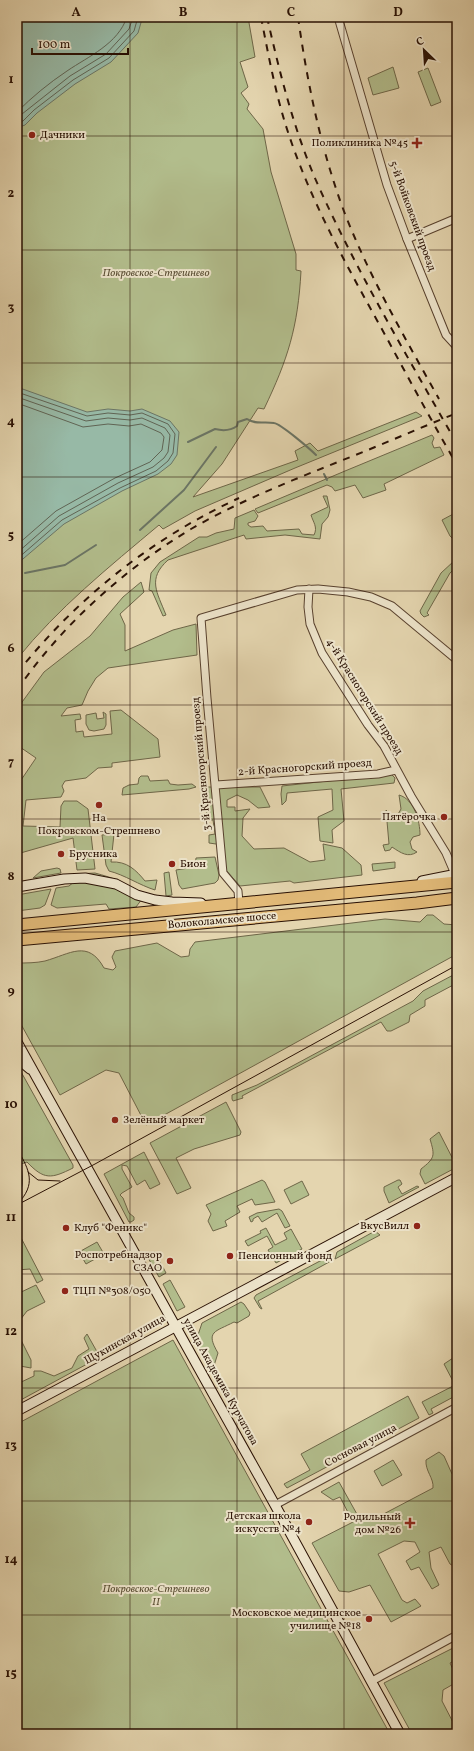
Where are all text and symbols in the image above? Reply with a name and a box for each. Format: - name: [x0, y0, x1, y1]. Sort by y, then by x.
- text: A: [71, 4, 81, 22]
- text: B: [179, 4, 188, 22]
- text: C: [287, 4, 295, 22]
- text: D: [393, 4, 403, 22]
- scale bar: [32, 30, 128, 56]
- north arrow: [404, 30, 444, 70]
- text: С: [414, 34, 427, 51]
- text: 100 m: [38, 37, 71, 53]
- text: 1: [8, 71, 14, 89]
- place label: Дачники: [40, 128, 85, 143]
- marker: Дачники: [27, 130, 37, 140]
- place label: Поликлиника №45: [311, 136, 408, 151]
- marker: Поликлиника №45: [411, 137, 423, 149]
- street label: 5-й Войковский проезд: [385, 159, 439, 274]
- text: 2: [8, 185, 15, 203]
- park label: Покровское-Стрешнево: [103, 266, 209, 281]
- text: 3: [8, 299, 15, 317]
- text: 4: [7, 413, 15, 431]
- text: 5: [8, 527, 14, 545]
- street label: 4-й Красногорский проезд: [322, 636, 406, 759]
- text: 6: [7, 640, 15, 658]
- street label: 3-й Красногорский проезд: [189, 696, 215, 831]
- text: 7: [8, 754, 14, 772]
- street label: 2-й Красногорский проезд: [238, 756, 373, 780]
- marker: На Покровском-Стрешнево: [94, 800, 104, 810]
- place label: Пятёрочка: [382, 810, 437, 825]
- place label: На Покровском-Стрешнево: [38, 811, 160, 839]
- marker: Пятёрочка: [439, 812, 449, 822]
- place label: Брусника: [69, 847, 118, 862]
- marker: Брусника: [56, 849, 66, 859]
- place label: Бион: [180, 857, 206, 872]
- marker: Бион: [167, 859, 177, 869]
- text: 8: [7, 868, 15, 886]
- street label: Волоколамское шоссе: [167, 909, 277, 933]
- text: 9: [7, 982, 15, 1000]
- text: 10: [4, 1096, 18, 1114]
- place label: Зелёный маркет: [123, 1113, 205, 1128]
- marker: Зелёный маркет: [110, 1115, 120, 1125]
- text: 11: [6, 1209, 16, 1227]
- place label: ВкусВилл: [360, 1219, 409, 1234]
- place label: Клуб "Феникс": [74, 1221, 147, 1236]
- marker: ВкусВилл: [412, 1221, 422, 1231]
- marker: Клуб "Феникс": [61, 1223, 71, 1233]
- place label: Роспотребнадзор СЗАО: [75, 1248, 162, 1276]
- place label: Пенсионный фонд: [238, 1249, 333, 1264]
- marker: Пенсионный фонд: [225, 1251, 235, 1261]
- marker: Роспотребнадзор СЗАО: [165, 1256, 175, 1266]
- place label: ТЦП №308/050: [73, 1284, 151, 1299]
- marker: ТЦП №308/050: [60, 1286, 70, 1296]
- street label: Щукинская улица: [82, 1311, 169, 1369]
- street label: улица Академика Курчатова: [179, 1316, 262, 1449]
- text: 12: [5, 1323, 17, 1341]
- street label: Сосновая улица: [322, 1420, 400, 1471]
- text: 13: [5, 1437, 17, 1455]
- place label: Детская школа искусств №4: [226, 1509, 302, 1537]
- place label: Родильный дом №26: [344, 1510, 401, 1538]
- marker: Детская школа искусств №4: [304, 1517, 314, 1527]
- marker: Родильный дом №26: [404, 1517, 416, 1529]
- text: 14: [4, 1551, 18, 1569]
- park label: Покровское-Стрешнево II: [103, 1582, 209, 1610]
- place label: Московское медицинское училище №18: [232, 1606, 361, 1634]
- marker: Московское медицинское училище №18: [364, 1614, 374, 1624]
- text: 15: [5, 1665, 17, 1683]

